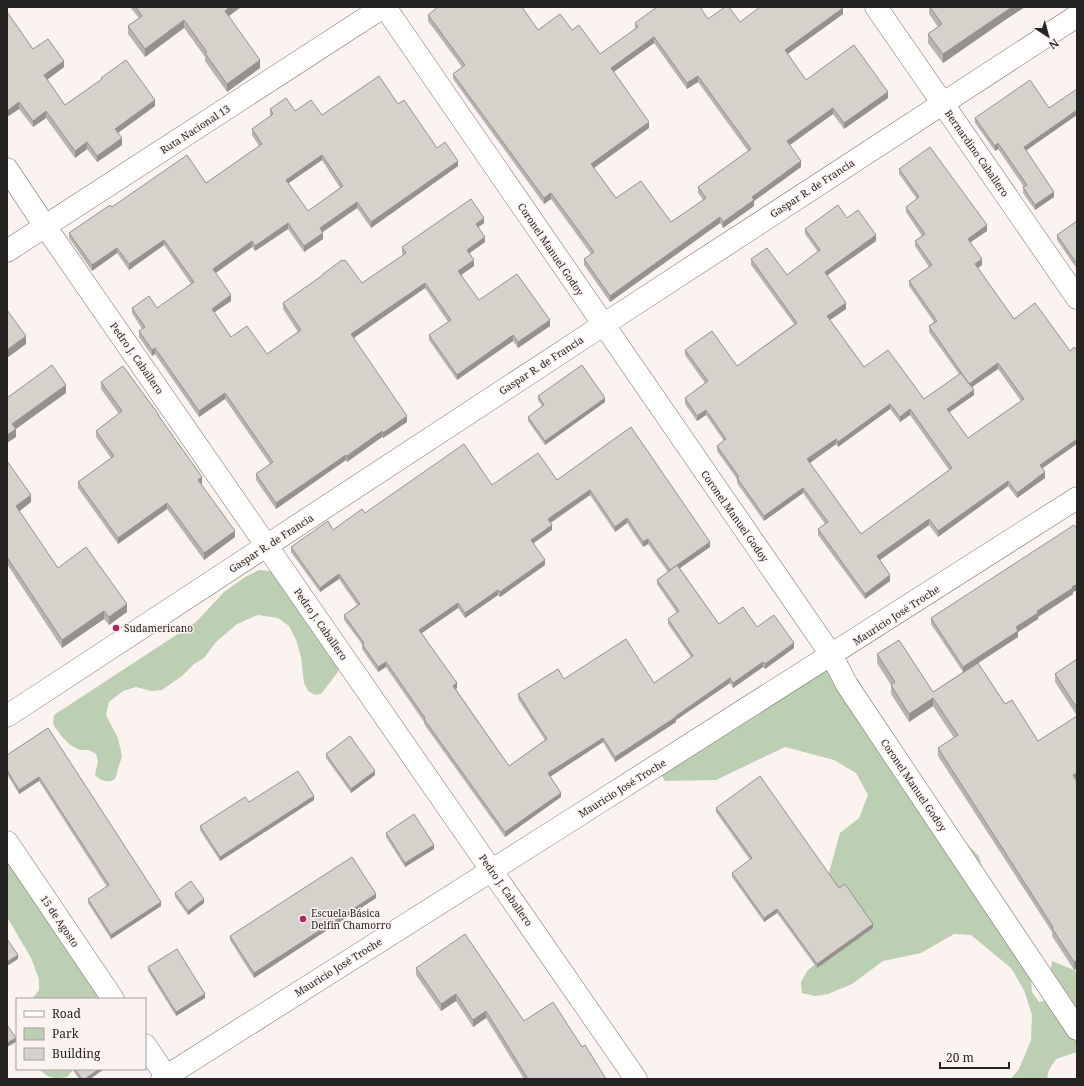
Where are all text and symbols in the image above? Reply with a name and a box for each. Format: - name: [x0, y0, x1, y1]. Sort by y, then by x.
- north arrow: [1028, 16, 1068, 56]
- text: N: [1046, 36, 1062, 53]
- street label: Ruta Nacional 13: [157, 101, 233, 157]
- street label: Bernardino Caballero: [942, 107, 1012, 199]
- street label: Gaspar R. de Francia: [767, 155, 857, 221]
- street label: Coronel Manuel Godoy: [515, 200, 587, 298]
- street label: Pedro J. Caballero: [107, 319, 167, 397]
- street label: Gaspar R. de Francia: [496, 332, 586, 398]
- street label: Coronel Manuel Godoy: [698, 467, 772, 565]
- street label: Gaspar R. de Francia: [226, 510, 316, 576]
- street label: Mauricio José Troche: [850, 582, 942, 648]
- street label: Pedro J. Caballero: [291, 585, 351, 663]
- place label: Sudamericano: [124, 621, 193, 635]
- marker: Sudamericano: [111, 623, 121, 633]
- street label: Coronel Manuel Godoy: [878, 736, 950, 834]
- street label: Mauricio José Troche: [576, 755, 668, 821]
- street label: Pedro J. Caballero: [476, 851, 536, 929]
- street label: 15 de Agosto: [38, 892, 83, 950]
- place label: Escuela Básica Delfín Chamorro: [311, 906, 391, 932]
- marker: Escuela Básica Delfín Chamorro: [298, 914, 308, 924]
- street label: Mauricio José Troche: [292, 934, 384, 1000]
- legend: [16, 998, 146, 1070]
- text: Road: [52, 1005, 82, 1022]
- text: Park: [52, 1025, 80, 1042]
- scale bar: [940, 1044, 1009, 1070]
- text: Building: [52, 1045, 101, 1062]
- text: 20 m: [946, 1049, 974, 1066]

